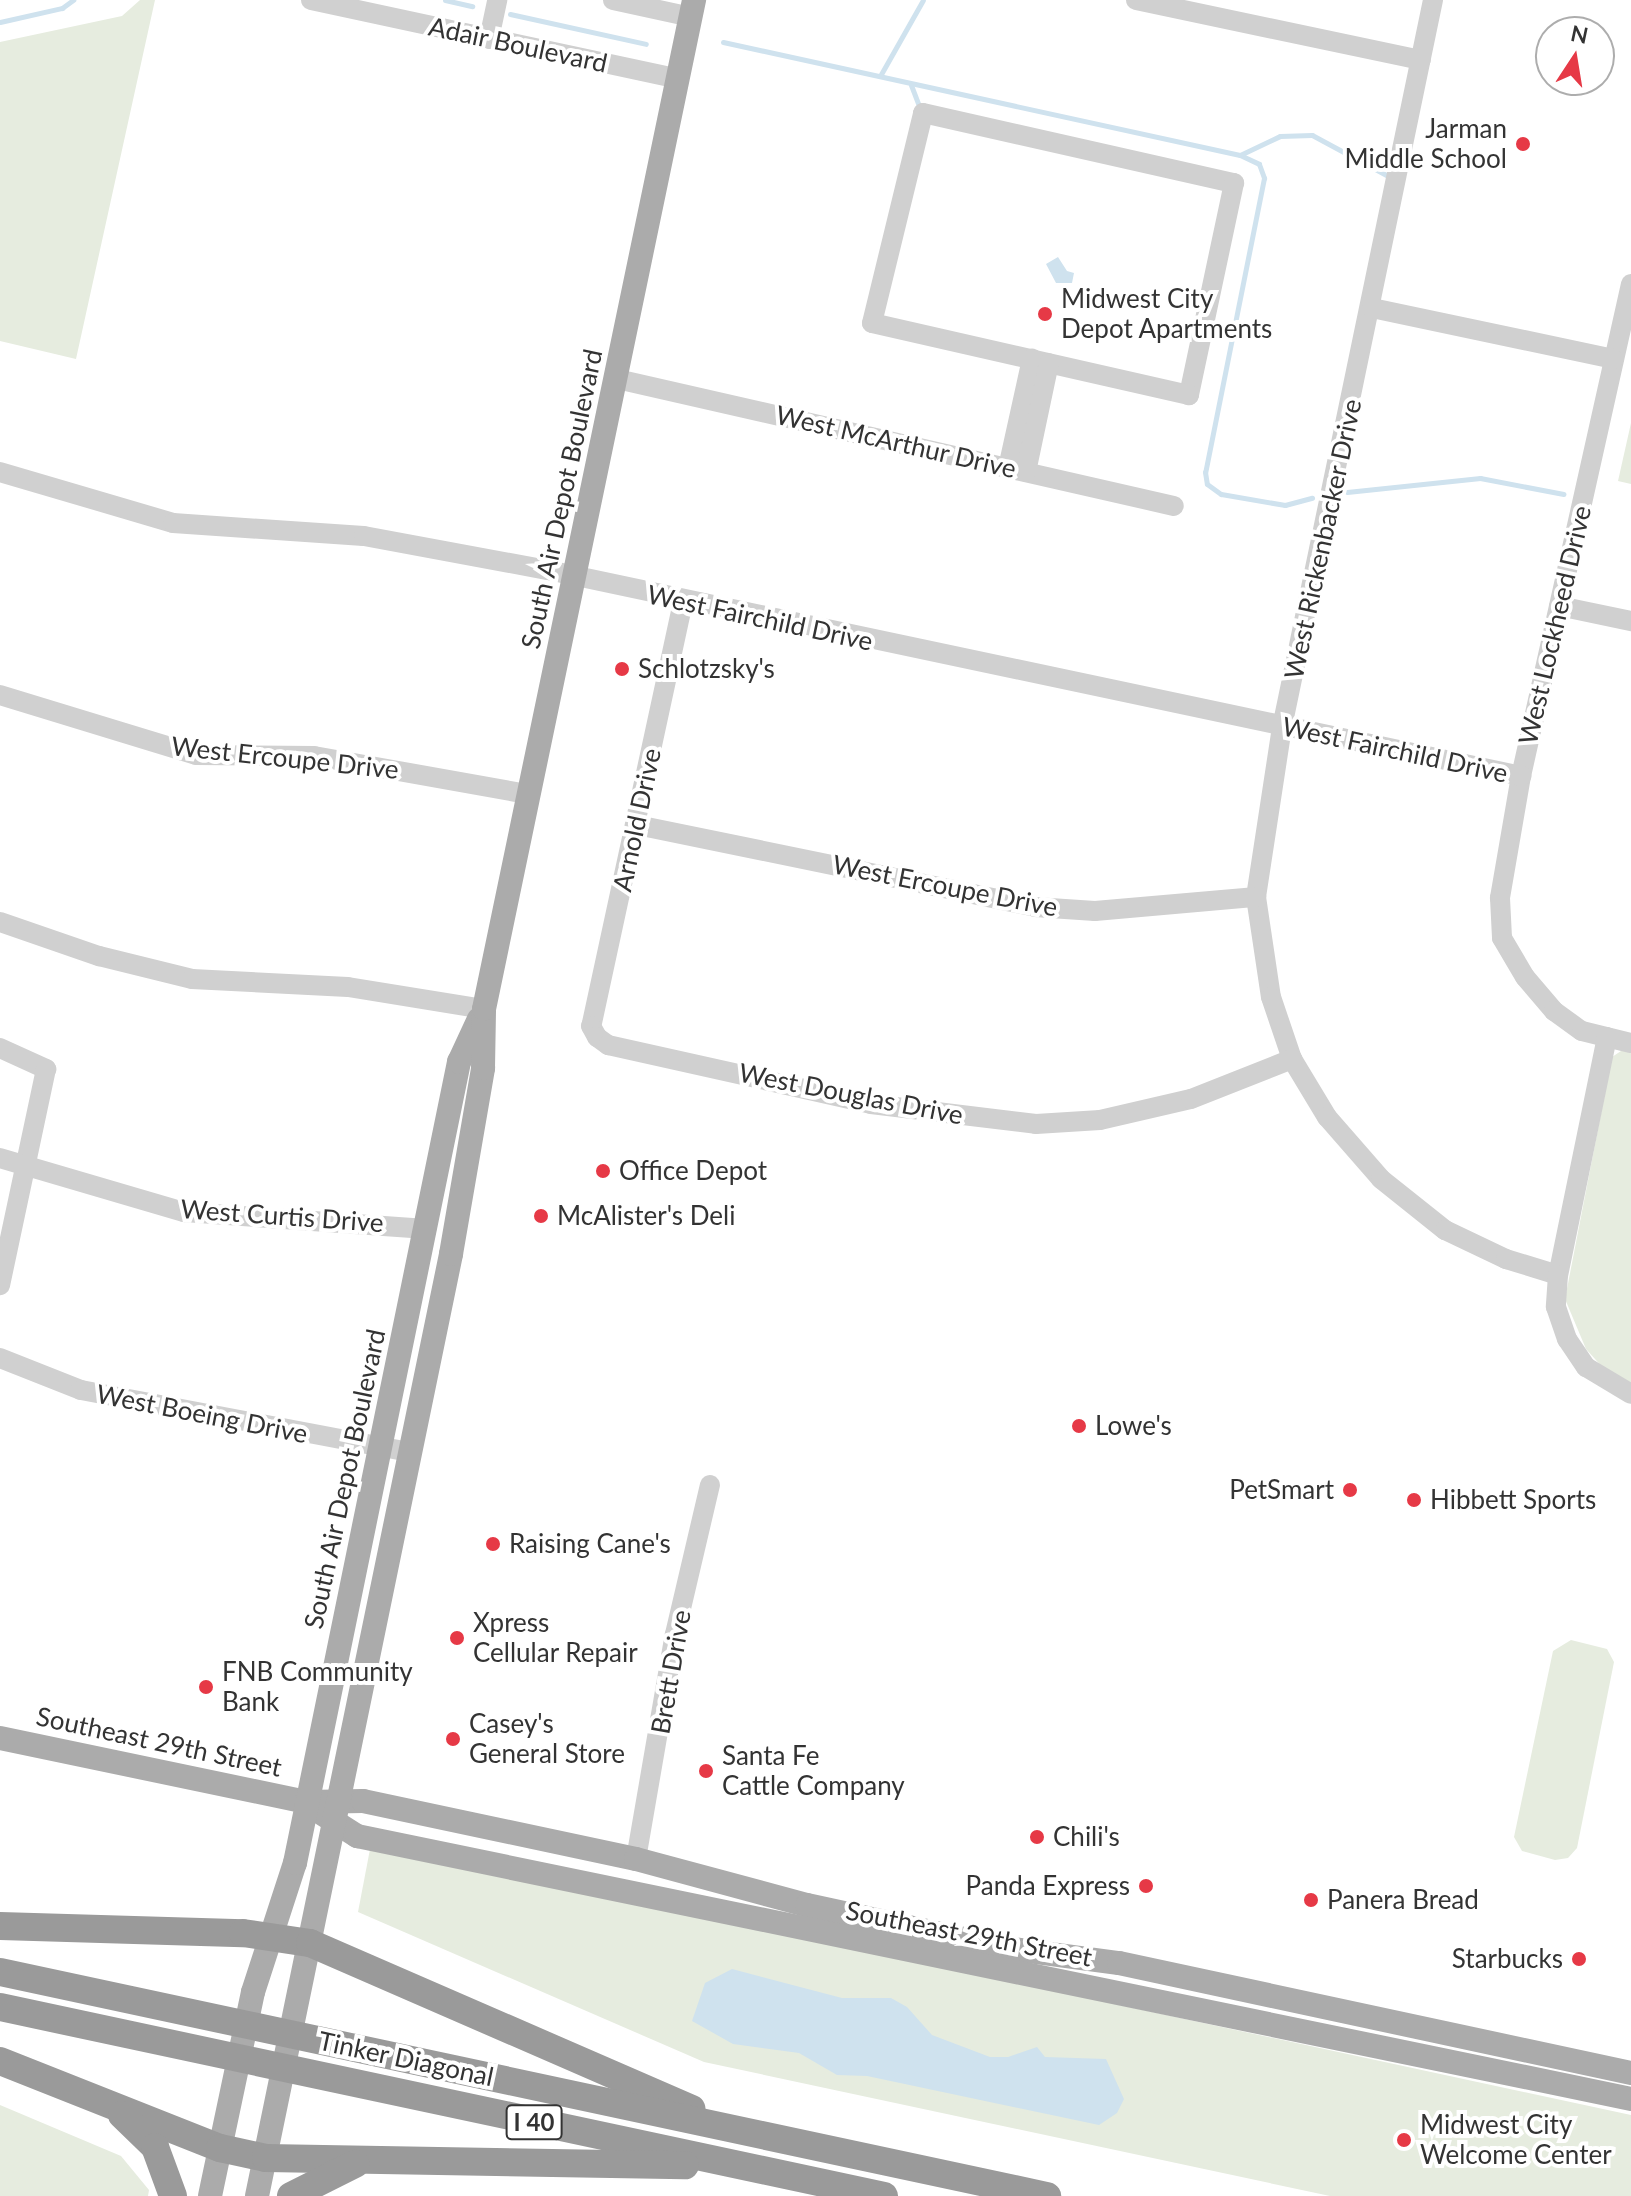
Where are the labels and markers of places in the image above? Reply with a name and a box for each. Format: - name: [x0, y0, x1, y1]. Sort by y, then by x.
- place label: Jarman Middle School: [1345, 113, 1507, 174]
- marker: Jarman Middle School: [1514, 135, 1532, 153]
- place label: Midwest City Depot Apartments: [1061, 283, 1273, 344]
- marker: Midwest City Depot Apartments: [1036, 305, 1054, 323]
- place label: Schlotzsky's: [638, 653, 775, 685]
- marker: Schlotzsky's: [613, 660, 631, 678]
- place label: Office Depot: [619, 1155, 767, 1187]
- marker: Office Depot: [594, 1162, 612, 1180]
- place label: McAlister's Deli: [557, 1200, 735, 1232]
- marker: McAlister's Deli: [532, 1207, 550, 1225]
- place label: Lowe's: [1095, 1410, 1172, 1442]
- marker: Lowe's: [1070, 1417, 1088, 1435]
- place label: PetSmart: [1229, 1474, 1334, 1506]
- marker: PetSmart: [1341, 1481, 1359, 1499]
- place label: Hibbett Sports: [1430, 1484, 1596, 1516]
- marker: Hibbett Sports: [1405, 1491, 1423, 1509]
- place label: Raising Cane's: [509, 1528, 671, 1560]
- marker: Raising Cane's: [484, 1535, 502, 1553]
- place label: Xpress Cellular Repair: [473, 1607, 638, 1668]
- marker: Xpress Cellular Repair: [448, 1629, 466, 1647]
- place label: FNB Community Bank: [222, 1656, 413, 1718]
- marker: FNB Community Bank: [197, 1678, 215, 1696]
- place label: Casey's General Store: [469, 1708, 625, 1770]
- marker: Casey's General Store: [444, 1730, 462, 1748]
- place label: Santa Fe Cattle Company: [722, 1740, 905, 1802]
- marker: Santa Fe Cattle Company: [697, 1762, 715, 1780]
- place label: Chili's: [1053, 1821, 1120, 1853]
- marker: Chili's: [1028, 1828, 1046, 1846]
- place label: Panda Express: [966, 1870, 1130, 1902]
- marker: Panda Express: [1137, 1877, 1155, 1895]
- place label: Panera Bread: [1327, 1884, 1479, 1916]
- marker: Panera Bread: [1302, 1891, 1320, 1909]
- place label: Starbucks: [1452, 1943, 1563, 1975]
- marker: Starbucks: [1570, 1950, 1588, 1968]
- place label: Midwest City Welcome Center: [1420, 2109, 1612, 2170]
- marker: Midwest City Welcome Center: [1395, 2131, 1413, 2149]

